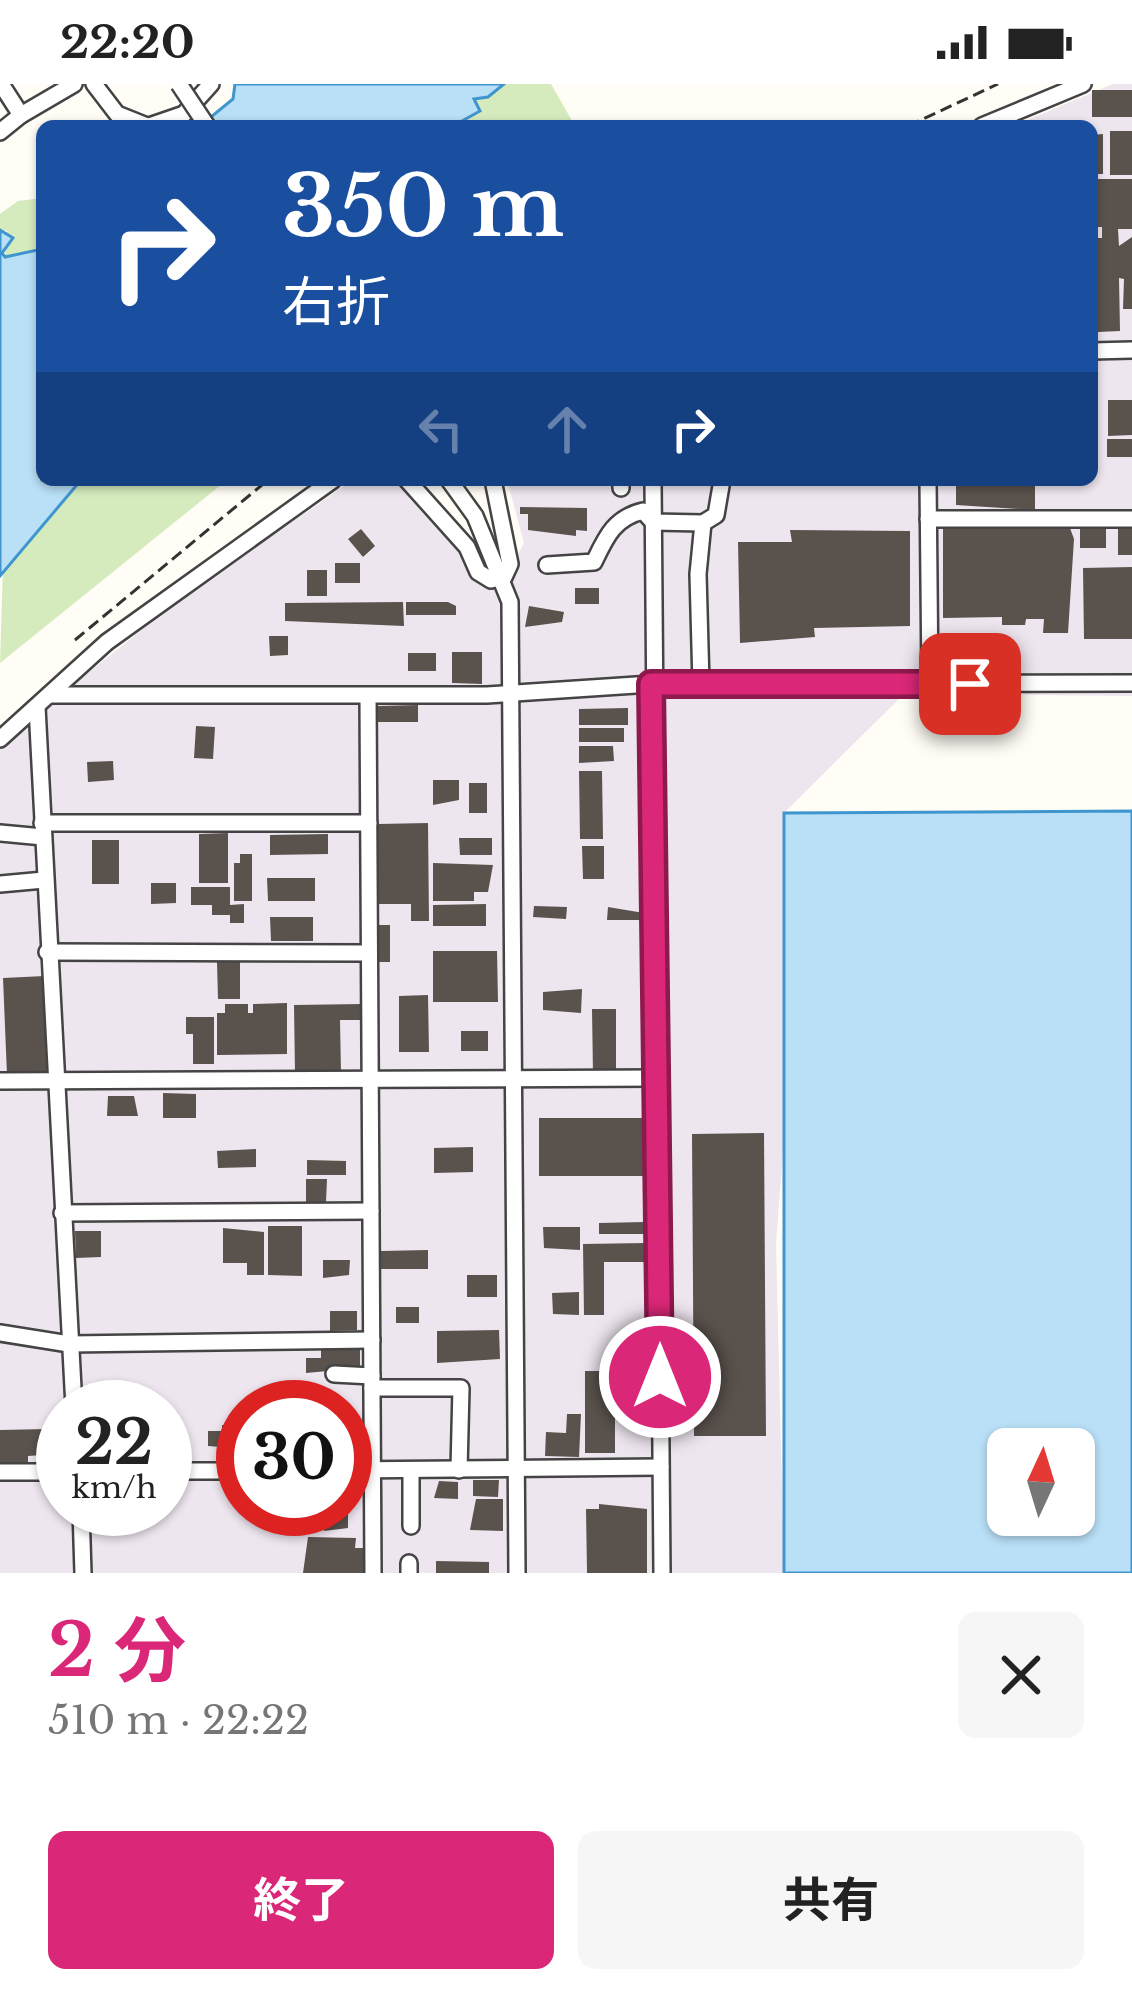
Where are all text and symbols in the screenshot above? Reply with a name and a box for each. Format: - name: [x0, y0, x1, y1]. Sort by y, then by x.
- text: 22:20: [60, 14, 195, 70]
- text: 350 m: [282, 155, 564, 259]
- icon: right: [84, 168, 240, 324]
- text: 右折: [282, 269, 390, 336]
- icon: left: [408, 396, 474, 462]
- icon: ahead: [534, 396, 600, 462]
- icon: right: [660, 396, 726, 462]
- pin: [919, 633, 1021, 735]
- icon: arrive: [937, 651, 1003, 717]
- position arrow: [597, 1314, 723, 1440]
- speed limit sign: 30: [216, 1380, 372, 1536]
- text: 22: [75, 1406, 153, 1480]
- north arrow: [987, 1428, 1095, 1536]
- map controls: [987, 1428, 1095, 1536]
- text: km/h: [71, 1469, 157, 1506]
- text: 2 分: [48, 1606, 186, 1695]
- button: close: [958, 1612, 1084, 1738]
- text: 510 m · 22:22: [48, 1696, 309, 1745]
- button: 終了: [48, 1831, 554, 1969]
- button: 共有: [578, 1831, 1084, 1969]

